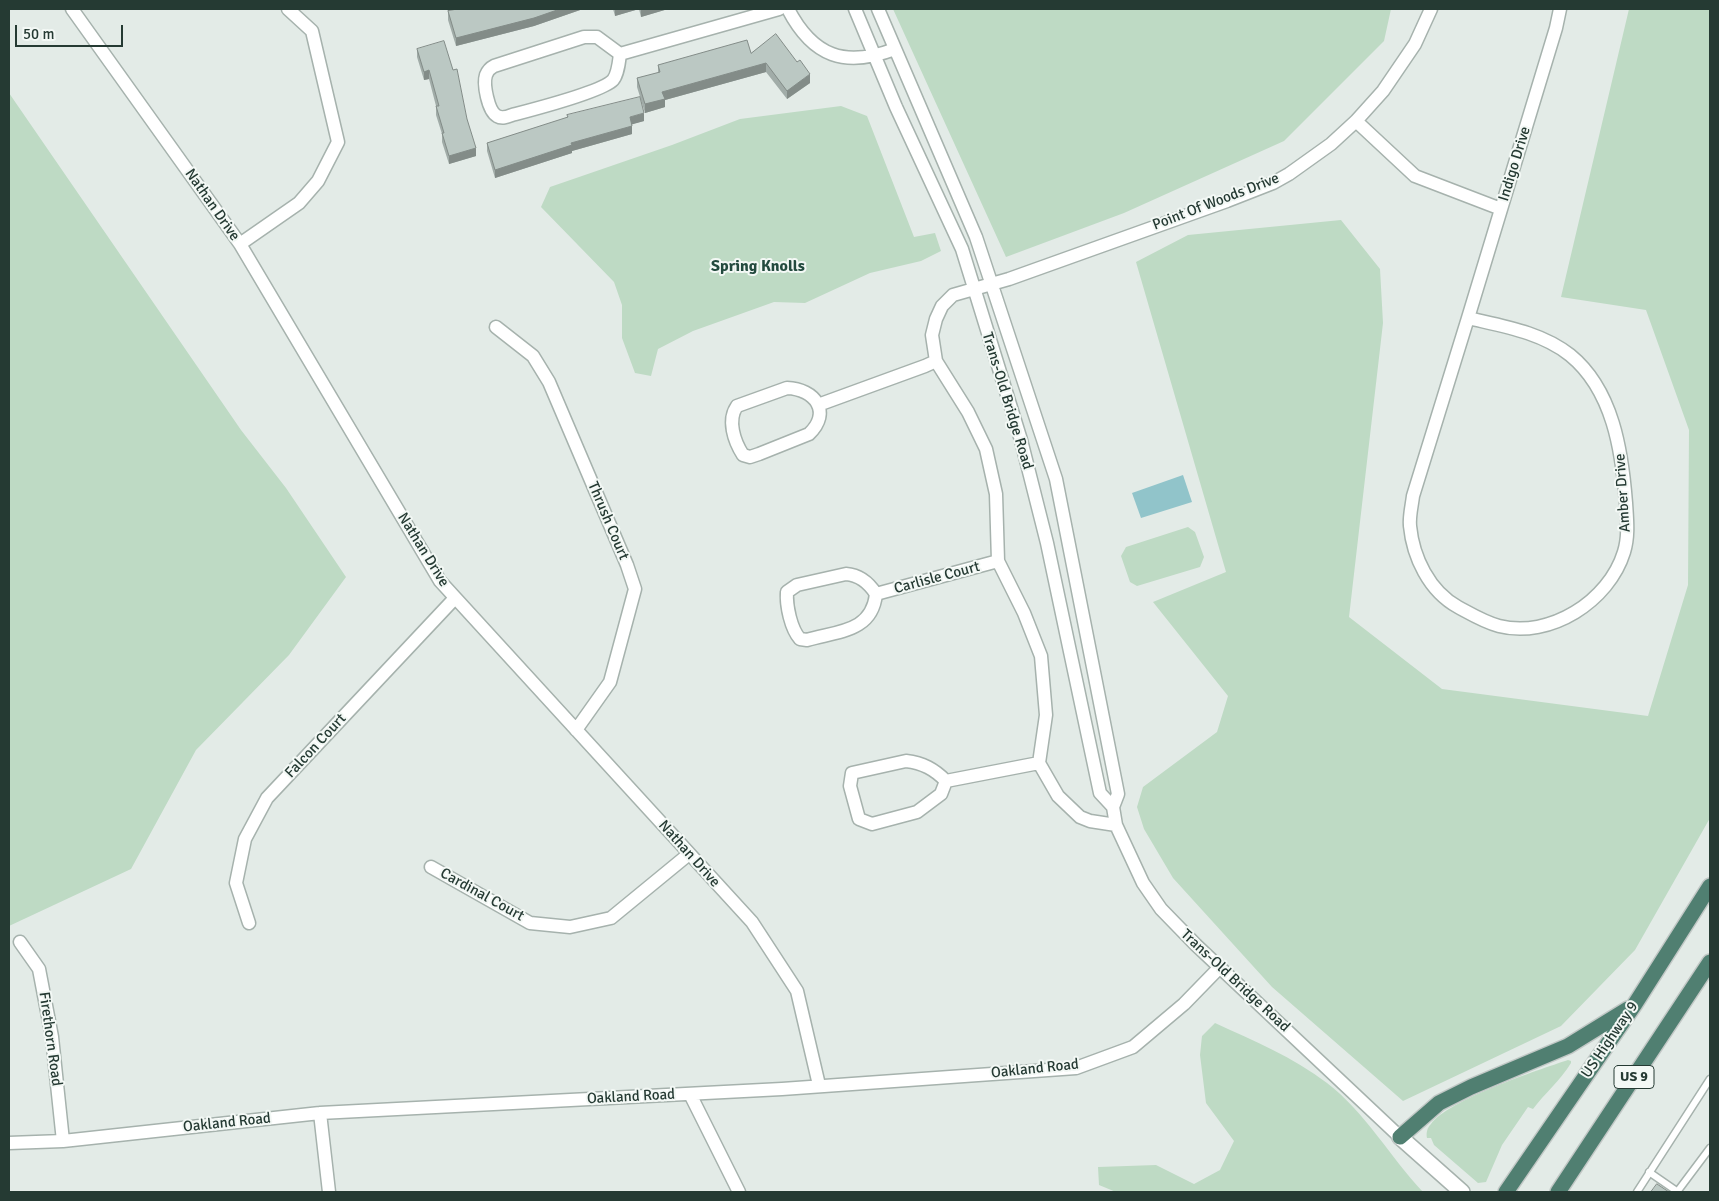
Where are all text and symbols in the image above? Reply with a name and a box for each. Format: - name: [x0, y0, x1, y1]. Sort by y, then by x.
- scale bar: [18, 15, 125, 47]
- text: 50 m: [23, 25, 54, 43]
- street label: Indigo Drive: [1495, 124, 1535, 204]
- street label: Nathan Drive: [181, 166, 243, 244]
- street label: Point Of Woods Drive: [1150, 170, 1282, 234]
- district label: Spring Knolls: [711, 257, 805, 277]
- street label: Trans-Old Bridge Road: [978, 330, 1036, 472]
- street label: Amber Drive: [1611, 453, 1635, 533]
- street label: Thrush Court: [583, 479, 633, 563]
- street label: Nathan Drive: [393, 510, 453, 590]
- street label: Carlisle Court: [892, 558, 982, 598]
- street label: Falcon Court: [282, 710, 350, 782]
- street label: Nathan Drive: [654, 817, 724, 891]
- street label: Cardinal Court: [437, 864, 527, 926]
- street label: Trans-Old Bridge Road: [1177, 926, 1293, 1036]
- street label: Firethorn Road: [34, 991, 66, 1087]
- street label: US Highway 9: [1578, 998, 1642, 1082]
- street label: Oakland Road: [990, 1055, 1080, 1083]
- road number: US 9: [1614, 1066, 1654, 1088]
- street label: Oakland Road: [587, 1086, 675, 1108]
- street label: Oakland Road: [182, 1109, 272, 1137]

